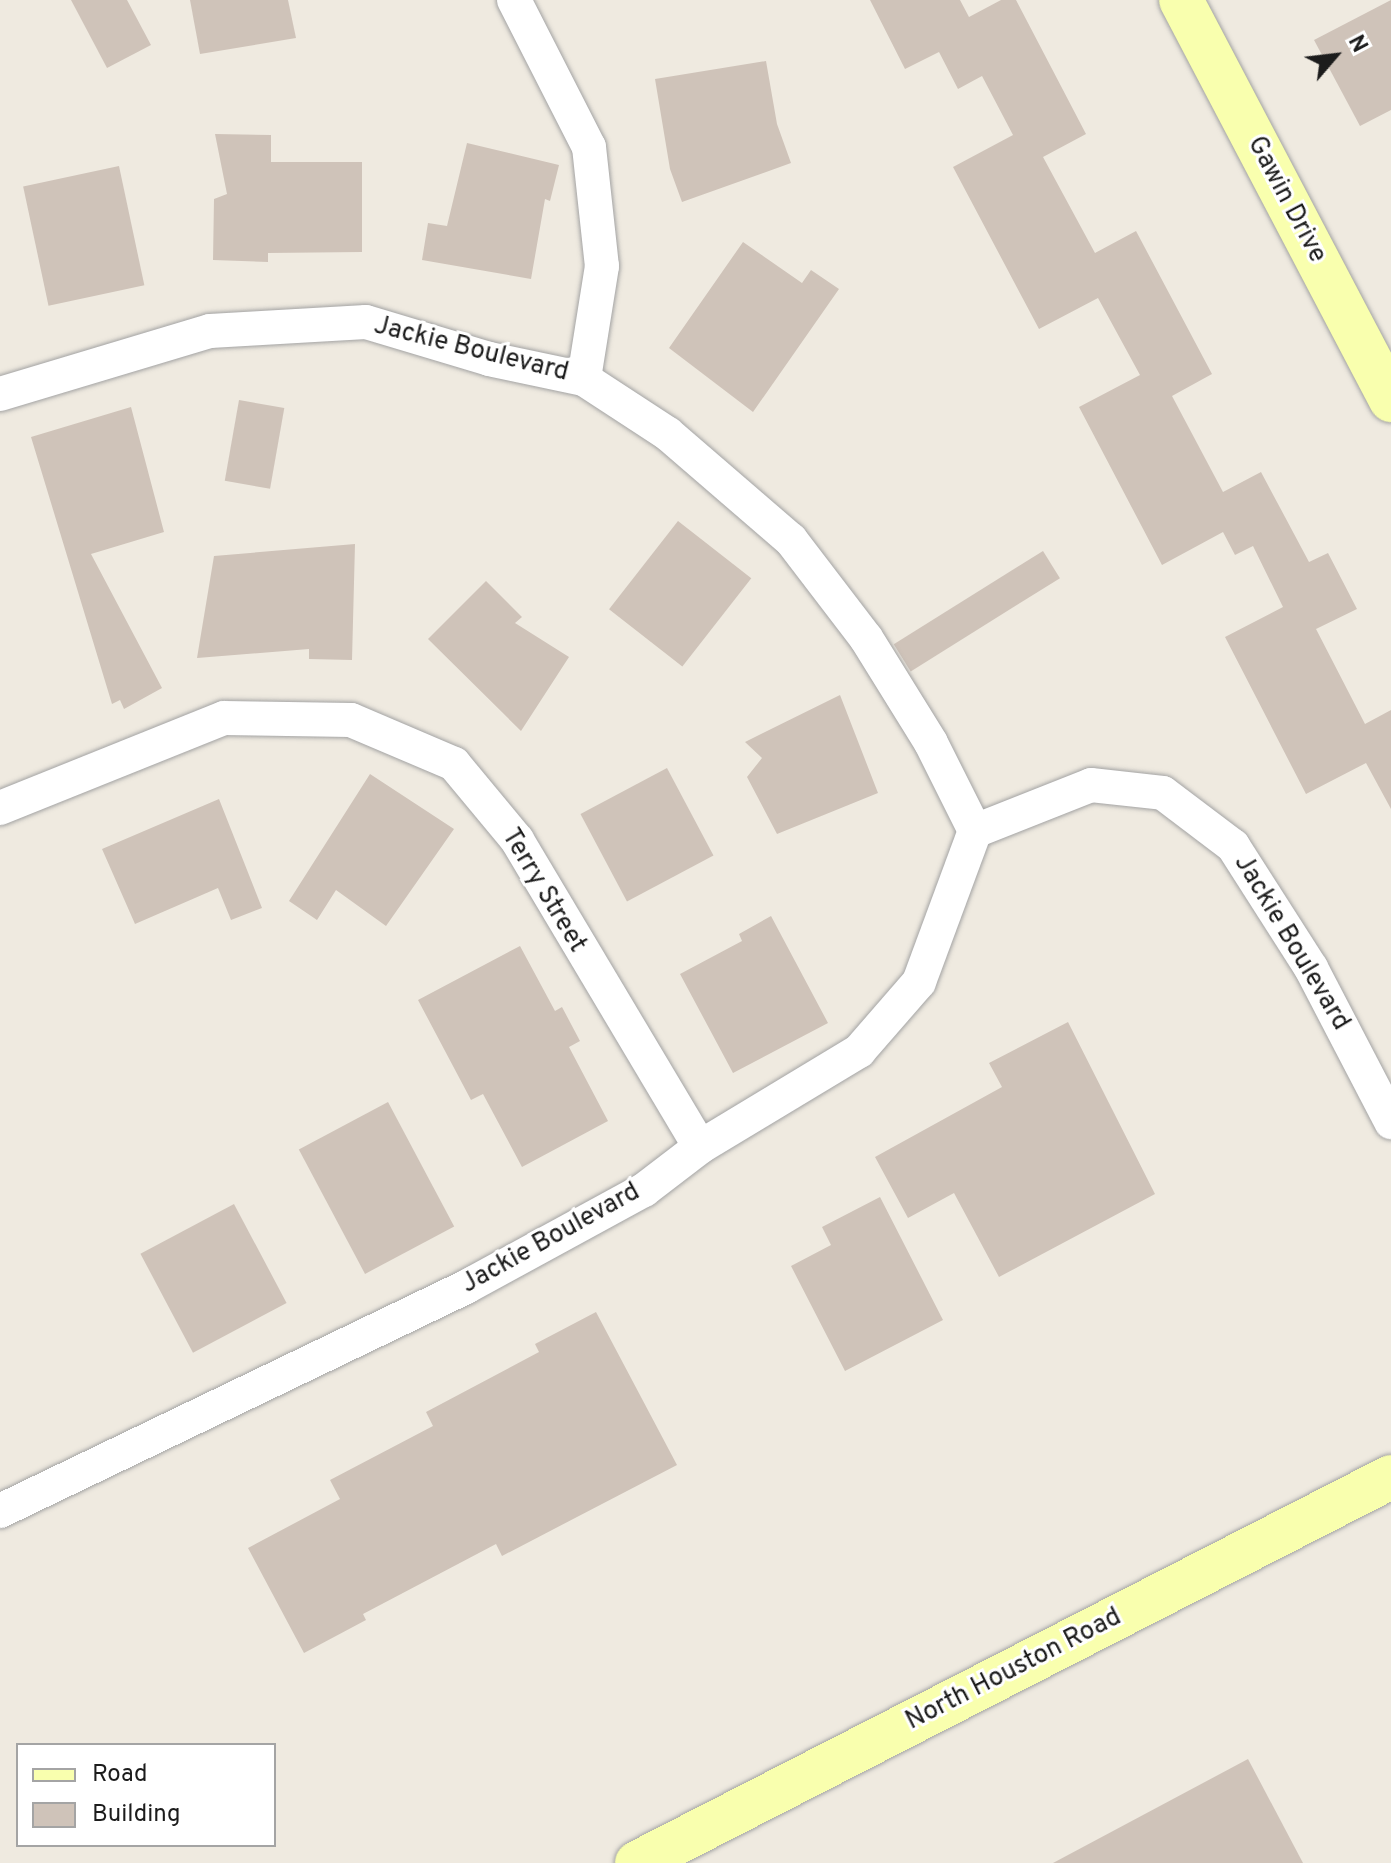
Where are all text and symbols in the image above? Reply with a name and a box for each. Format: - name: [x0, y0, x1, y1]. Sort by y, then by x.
- north arrow: [1295, 16, 1375, 96]
- text: N: [1341, 31, 1372, 58]
- street label: Gawin Drive: [1240, 131, 1332, 269]
- street label: Jackie Boulevard: [371, 311, 571, 389]
- street label: Terry Street: [494, 823, 592, 959]
- street label: Jackie Boulevard: [1226, 850, 1356, 1036]
- street label: Jackie Boulevard: [456, 1177, 646, 1301]
- street label: North Houston Road: [901, 1602, 1127, 1738]
- legend: [16, 1743, 276, 1847]
- text: Road: [92, 1760, 148, 1790]
- text: Building: [92, 1800, 181, 1830]

